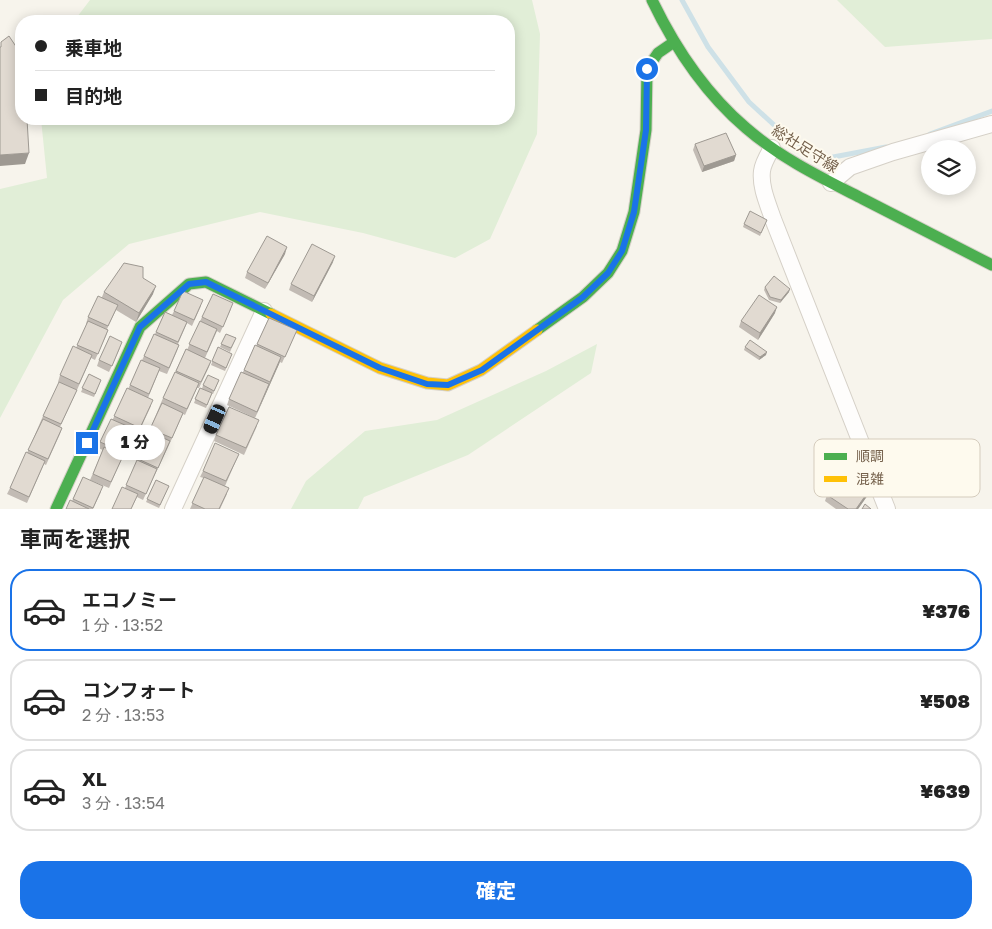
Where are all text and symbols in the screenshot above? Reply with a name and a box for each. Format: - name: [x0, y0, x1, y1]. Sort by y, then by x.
- text: 乗車地: [65, 36, 122, 59]
- route start: [636, 58, 658, 80]
- text: 目的地: [65, 84, 122, 107]
- street label: 総社足守線: [769, 121, 842, 176]
- map controls: [921, 140, 976, 195]
- button: layers: [921, 140, 976, 195]
- car: [202, 402, 227, 436]
- callout: 1 分: [104, 426, 164, 460]
- route end: [76, 432, 98, 454]
- text: 1 分: [121, 432, 149, 452]
- legend: [814, 439, 980, 497]
- text: 順調: [856, 447, 884, 464]
- text: 混雑: [856, 470, 884, 487]
- text: 車両を選択: [20, 525, 130, 552]
- icon: car: [22, 588, 67, 633]
- text: エコノミー: [82, 588, 177, 611]
- text: ¥376: [922, 599, 970, 622]
- text: 1 分 · 13:52: [82, 615, 163, 635]
- icon: car: [22, 678, 67, 723]
- text: コンフォート: [82, 678, 195, 701]
- text: ¥508: [920, 689, 970, 712]
- text: 2 分 · 13:53: [82, 705, 165, 725]
- text: XL: [82, 767, 107, 790]
- icon: car: [22, 768, 67, 813]
- text: ¥639: [920, 779, 970, 802]
- text: 3 分 · 13:54: [82, 793, 165, 813]
- button: 確定: [20, 861, 972, 919]

